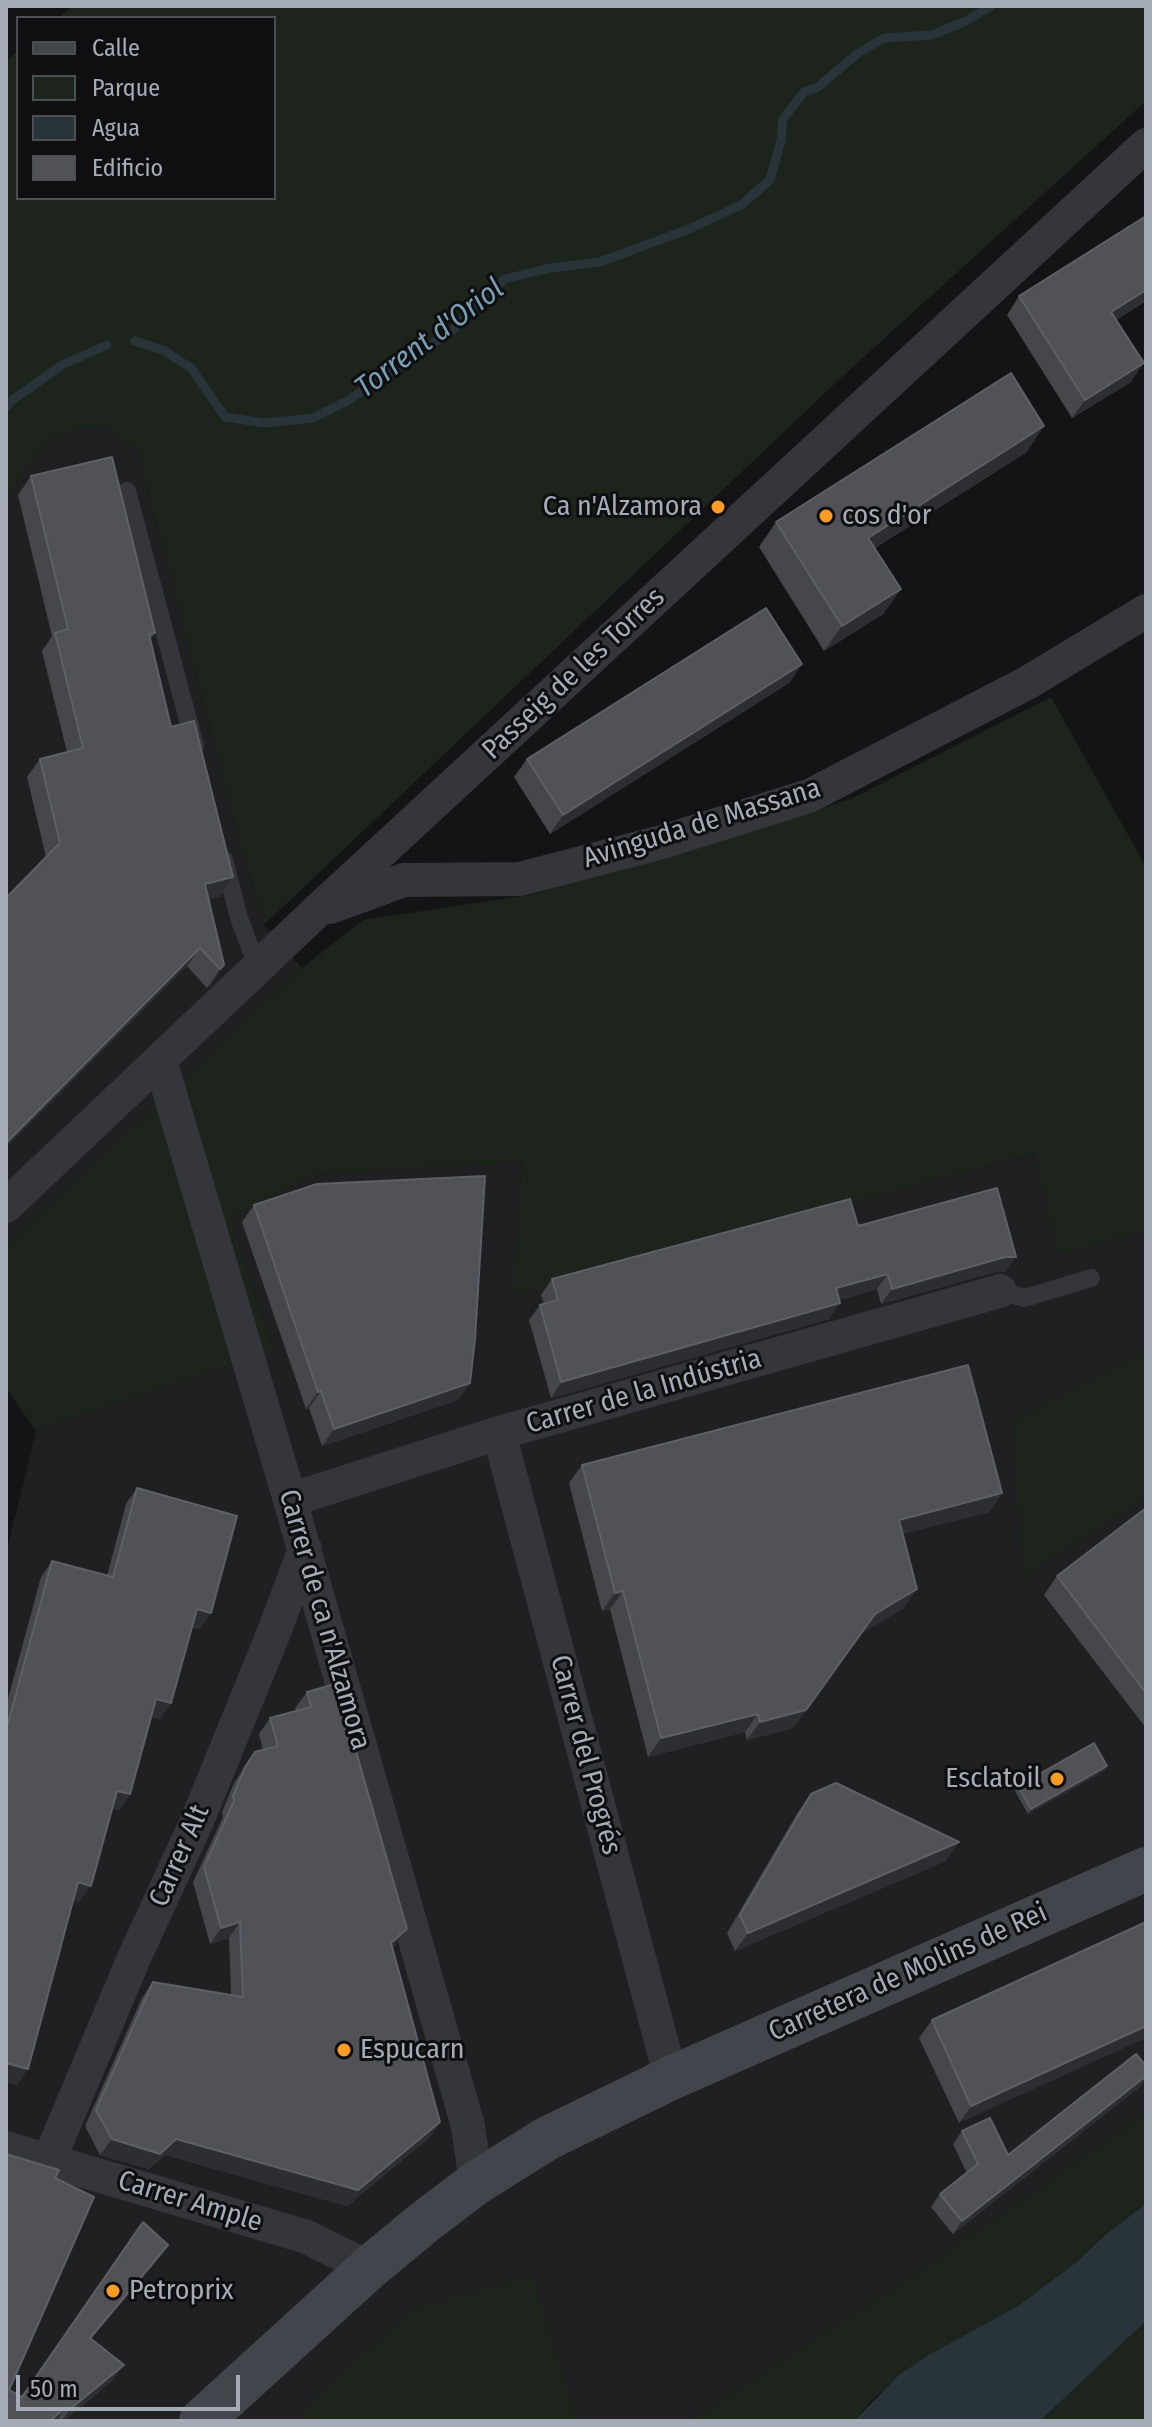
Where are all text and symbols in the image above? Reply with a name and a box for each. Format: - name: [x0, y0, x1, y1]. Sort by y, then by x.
- legend: [16, 16, 276, 200]
- text: Calle: [92, 34, 140, 62]
- text: Parque: [92, 74, 160, 102]
- text: Agua: [92, 114, 140, 142]
- text: Edificio: [92, 154, 163, 182]
- water label: Torrent d'Oriol: [349, 271, 511, 407]
- place label: Ca n'Alzamora: [543, 490, 702, 524]
- marker: Ca n'Alzamora: [709, 498, 727, 516]
- place label: cos d'or: [842, 499, 932, 533]
- marker: cos d'or: [817, 507, 835, 525]
- street label: Passeig de les Torres: [476, 581, 672, 767]
- street label: Avinguda de Massana: [579, 772, 825, 876]
- street label: Carrer de la Indústria: [523, 1342, 765, 1442]
- street label: Carrer de ca n'Alzamora: [271, 1486, 377, 1754]
- street label: Carrer del Progrés: [542, 1652, 628, 1858]
- place label: Esclatoil: [945, 1762, 1041, 1796]
- marker: Esclatoil: [1048, 1770, 1066, 1788]
- street label: Carrer Alt: [143, 1800, 217, 1912]
- street label: Carretera de Molins de Rei: [764, 1896, 1052, 2050]
- place label: Espucarn: [360, 2033, 464, 2067]
- marker: Espucarn: [335, 2041, 353, 2059]
- street label: Carrer Ample: [114, 2164, 266, 2240]
- place label: Petroprix: [129, 2274, 233, 2308]
- marker: Petroprix: [104, 2282, 122, 2300]
- scale bar: [20, 2359, 244, 2409]
- text: 50 m: [30, 2375, 78, 2403]

